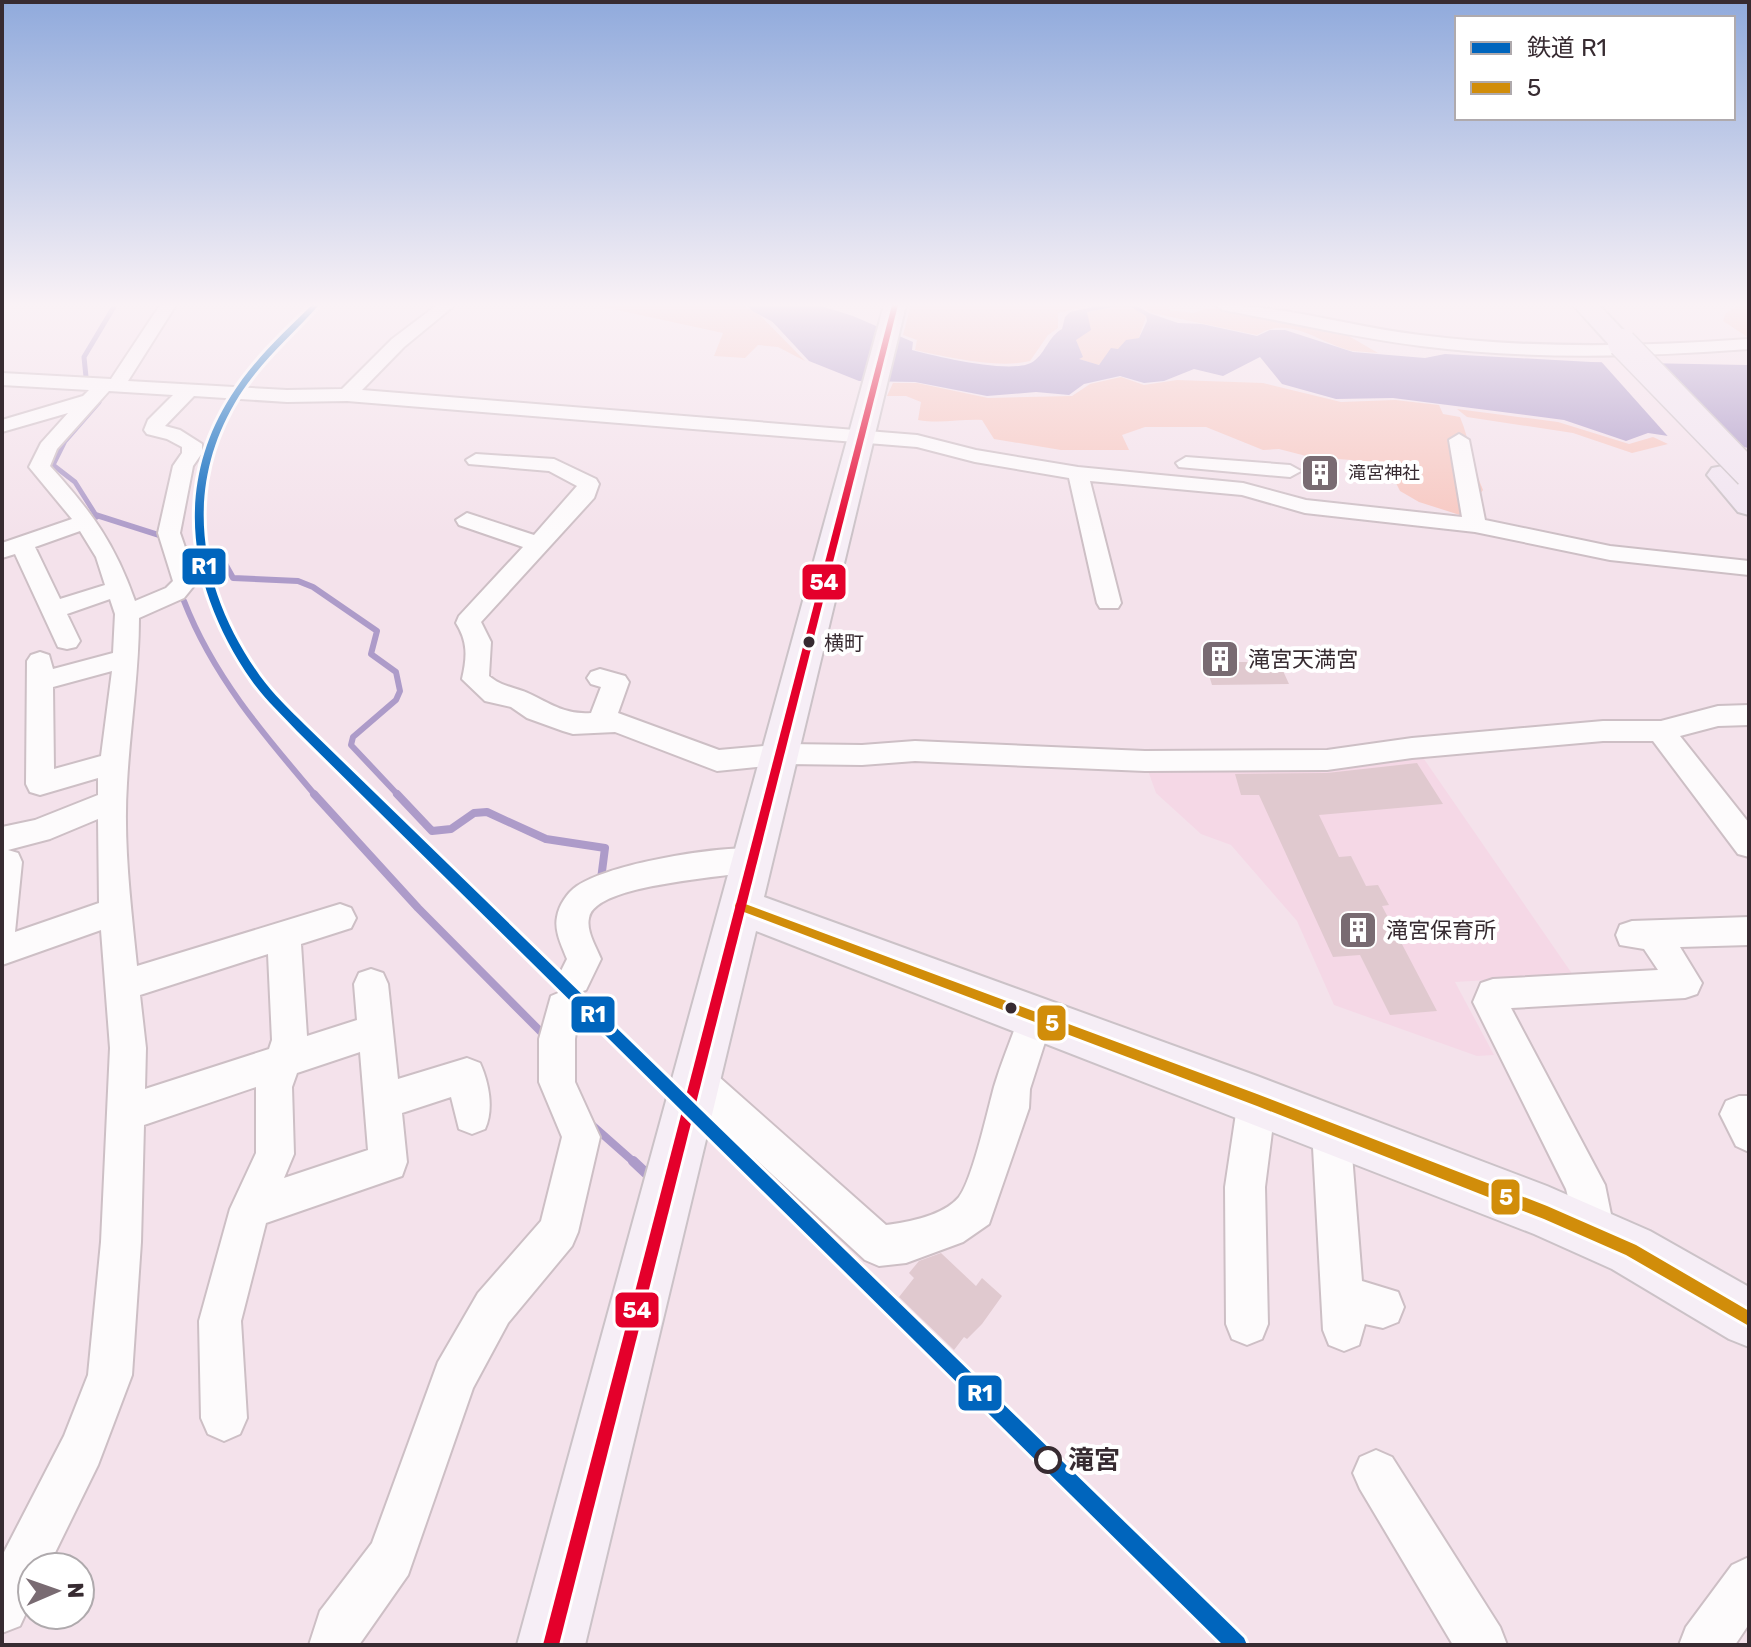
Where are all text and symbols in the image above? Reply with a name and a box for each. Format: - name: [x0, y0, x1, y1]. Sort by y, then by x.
- legend: [1455, 16, 1735, 120]
- text: 鉄道 R1: [1527, 34, 1607, 62]
- text: 5: [1527, 74, 1541, 102]
- building icon: 滝宮神社: [1299, 452, 1341, 494]
- place label: 滝宮神社: [1348, 462, 1420, 484]
- line badge: R1: [181, 547, 227, 586]
- text: R1: [191, 553, 217, 580]
- line badge: 54: [801, 563, 847, 601]
- text: 54: [809, 569, 839, 596]
- place label: 横町: [824, 631, 864, 655]
- marker: 横町: [801, 634, 817, 650]
- building icon: 滝宮天満宮: [1199, 638, 1241, 680]
- place label: 滝宮天満宮: [1248, 646, 1358, 673]
- building icon: 滝宮保育所: [1337, 909, 1379, 951]
- place label: 滝宮保育所: [1386, 917, 1496, 944]
- line badge: R1: [570, 995, 616, 1034]
- unlabelled marker: [1003, 1000, 1019, 1016]
- text: R1: [580, 1001, 606, 1028]
- line badge: 5: [1036, 1004, 1067, 1042]
- text: 5: [1045, 1010, 1059, 1037]
- line badge: 5: [1490, 1178, 1521, 1216]
- text: 5: [1499, 1184, 1513, 1211]
- line badge: 54: [614, 1291, 660, 1329]
- text: 54: [622, 1297, 652, 1324]
- line badge: R1: [957, 1374, 1003, 1412]
- text: R1: [967, 1380, 993, 1407]
- place label: 滝宮: [1068, 1445, 1120, 1476]
- marker: 滝宮: [1035, 1447, 1061, 1473]
- north arrow: [16, 1551, 96, 1631]
- text: N: [62, 1582, 89, 1599]

